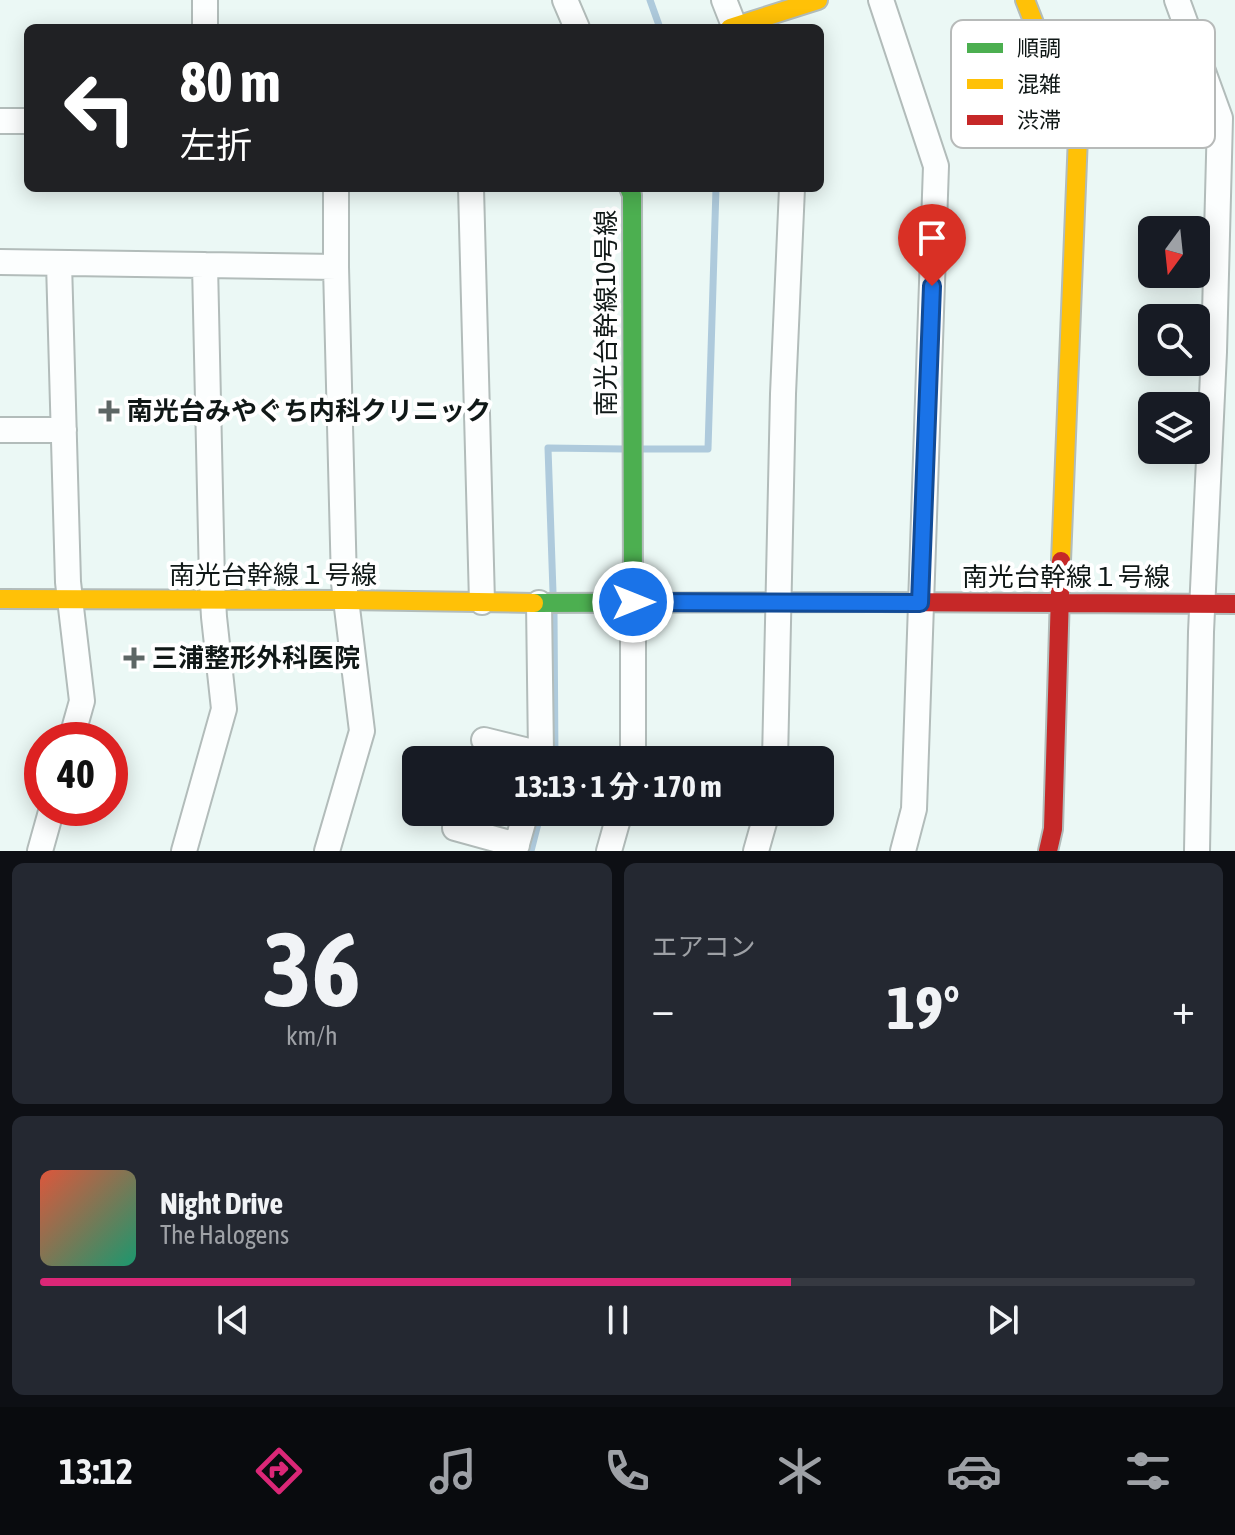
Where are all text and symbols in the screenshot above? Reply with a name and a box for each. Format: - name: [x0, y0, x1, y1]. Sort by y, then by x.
- legend: [951, 20, 1215, 148]
- text: 順調: [1017, 35, 1061, 61]
- text: 80 m: [180, 50, 281, 114]
- icon: left: [48, 56, 152, 160]
- text: 混雑: [1017, 71, 1061, 97]
- text: 渋滞: [1017, 107, 1061, 133]
- text: 左折: [180, 124, 252, 166]
- pin: [898, 204, 966, 286]
- street label: 南光台幹線10号線: [591, 210, 621, 416]
- icon: arrive: [910, 216, 954, 260]
- north arrow: [1138, 216, 1210, 288]
- map controls: [1138, 216, 1210, 464]
- button: search: [1138, 304, 1210, 376]
- button: layers: [1138, 392, 1210, 464]
- place label: 南光台みやぐち内科クリニック: [127, 396, 491, 426]
- marker: 南光台みやぐち内科クリニック: [98, 400, 120, 422]
- street label: 南光台幹線１号線: [169, 560, 377, 590]
- position arrow: [591, 560, 675, 644]
- street label: 南光台幹線１号線: [962, 562, 1170, 592]
- place label: 三浦整形外科医院: [152, 643, 360, 673]
- marker: 三浦整形外科医院: [123, 647, 145, 669]
- speed limit sign: 40: [24, 722, 128, 826]
- text: 13:13 · 1 分 · 170 m: [514, 769, 722, 803]
- text: 36: [263, 909, 361, 1028]
- text: エアコン: [652, 932, 756, 962]
- text: 19°: [887, 973, 960, 1042]
- text: −: [652, 983, 674, 1033]
- text: +: [1172, 983, 1195, 1033]
- text: km/h: [286, 1021, 338, 1051]
- text: Night Drive: [160, 1186, 283, 1220]
- text: The Halogens: [160, 1220, 289, 1250]
- icon: previous: [211, 1298, 255, 1342]
- icon: pause: [596, 1298, 640, 1342]
- icon: next: [981, 1298, 1025, 1342]
- icon: directions: [251, 1443, 307, 1499]
- icon: music: [425, 1443, 481, 1499]
- icon: phone: [599, 1443, 655, 1499]
- icon: climate: [772, 1443, 828, 1499]
- icon: car: [946, 1443, 1002, 1499]
- icon: filters: [1120, 1443, 1176, 1499]
- text: 13:12: [59, 1450, 133, 1492]

